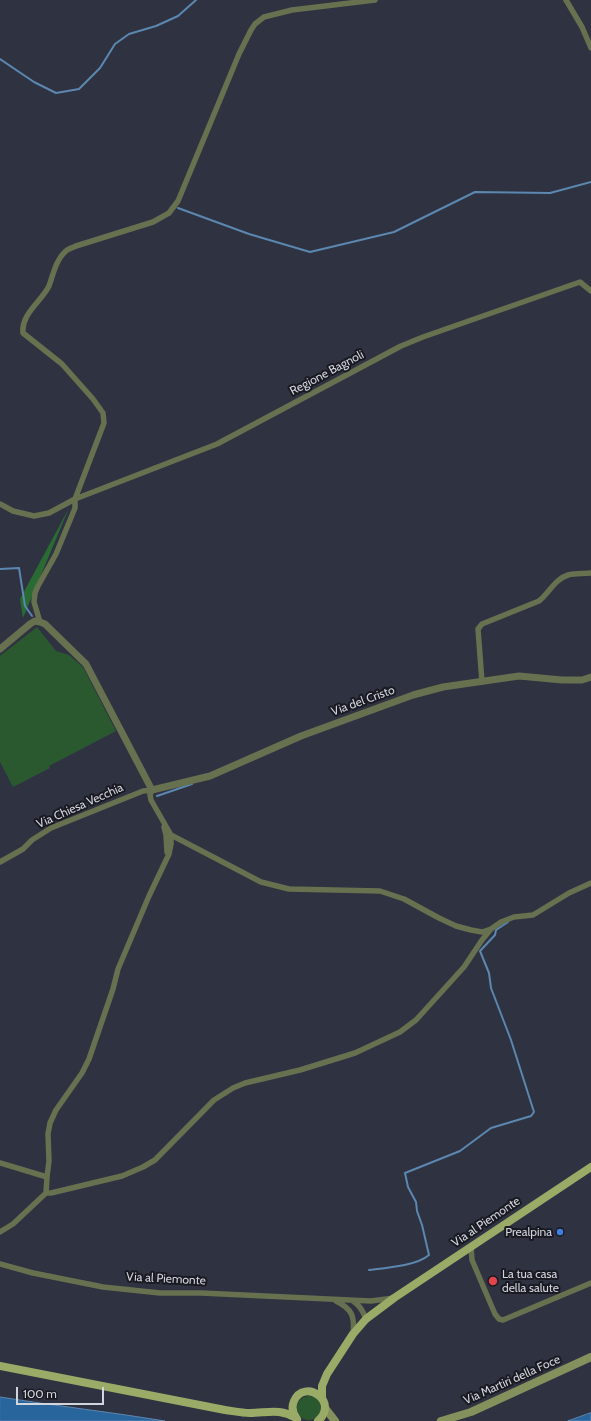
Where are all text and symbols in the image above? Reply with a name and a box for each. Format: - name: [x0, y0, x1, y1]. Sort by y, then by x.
- street label: Regione Bagnoli: [288, 347, 366, 399]
- street label: Via del Cristo: [329, 683, 397, 719]
- street label: Via Chiesa Vecchia: [34, 780, 126, 832]
- street label: Via al Piemonte: [449, 1194, 523, 1250]
- place label: Prealpina: [505, 1225, 552, 1239]
- marker: Prealpina: [555, 1227, 565, 1237]
- place label: La tua casa della salute: [502, 1267, 559, 1295]
- street label: Via al Piemonte: [126, 1270, 206, 1288]
- marker: La tua casa della salute: [487, 1275, 499, 1287]
- street label: Via Martiri della Foce: [461, 1352, 563, 1408]
- scale bar: [18, 1379, 106, 1405]
- text: 100 m: [23, 1386, 57, 1401]

